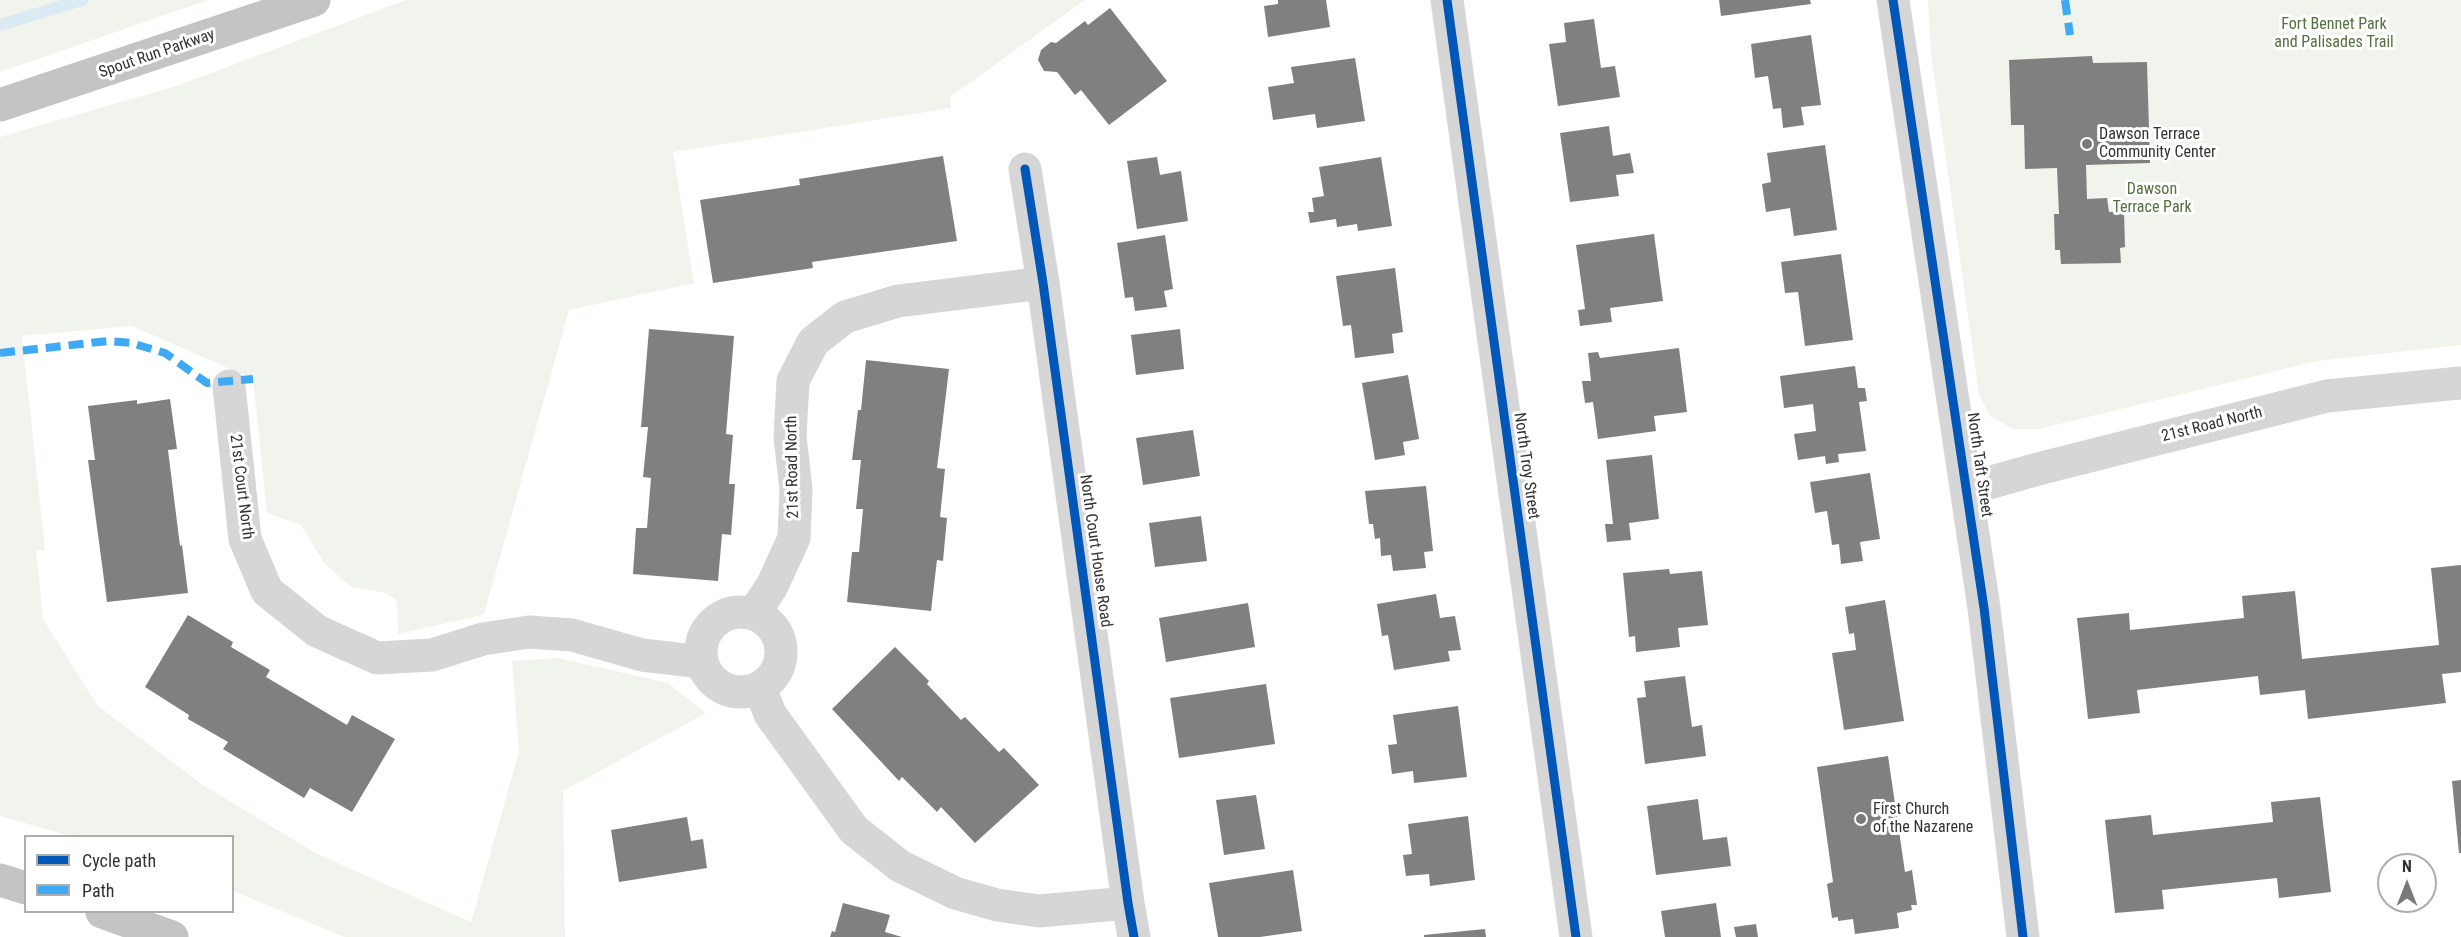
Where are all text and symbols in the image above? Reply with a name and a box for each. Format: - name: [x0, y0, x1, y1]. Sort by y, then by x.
- park label: Fort Bennet Park and Palisades Trail: [2274, 15, 2394, 53]
- street label: Spout Run Parkway: [97, 25, 217, 83]
- place label: Dawson Terrace Community Center: [2099, 125, 2216, 163]
- marker: Dawson Terrace Community Center: [2080, 137, 2094, 151]
- park label: Dawson Terrace Park: [2112, 180, 2192, 218]
- street label: 21st Road North: [2160, 403, 2264, 447]
- street label: North Troy Street: [1509, 411, 1543, 521]
- street label: North Taft Street: [1962, 411, 1996, 519]
- street label: 21st Road North: [783, 415, 803, 519]
- street label: 21st Court North: [225, 433, 257, 541]
- street label: North Court House Road: [1075, 473, 1115, 629]
- place label: First Church of the Nazarene: [1873, 800, 1973, 838]
- marker: First Church of the Nazarene: [1854, 812, 1868, 826]
- legend: [24, 835, 234, 913]
- text: Cycle path: [82, 850, 156, 871]
- north arrow: [2377, 853, 2437, 913]
- text: N: [2402, 857, 2412, 876]
- text: Path: [82, 880, 115, 901]

